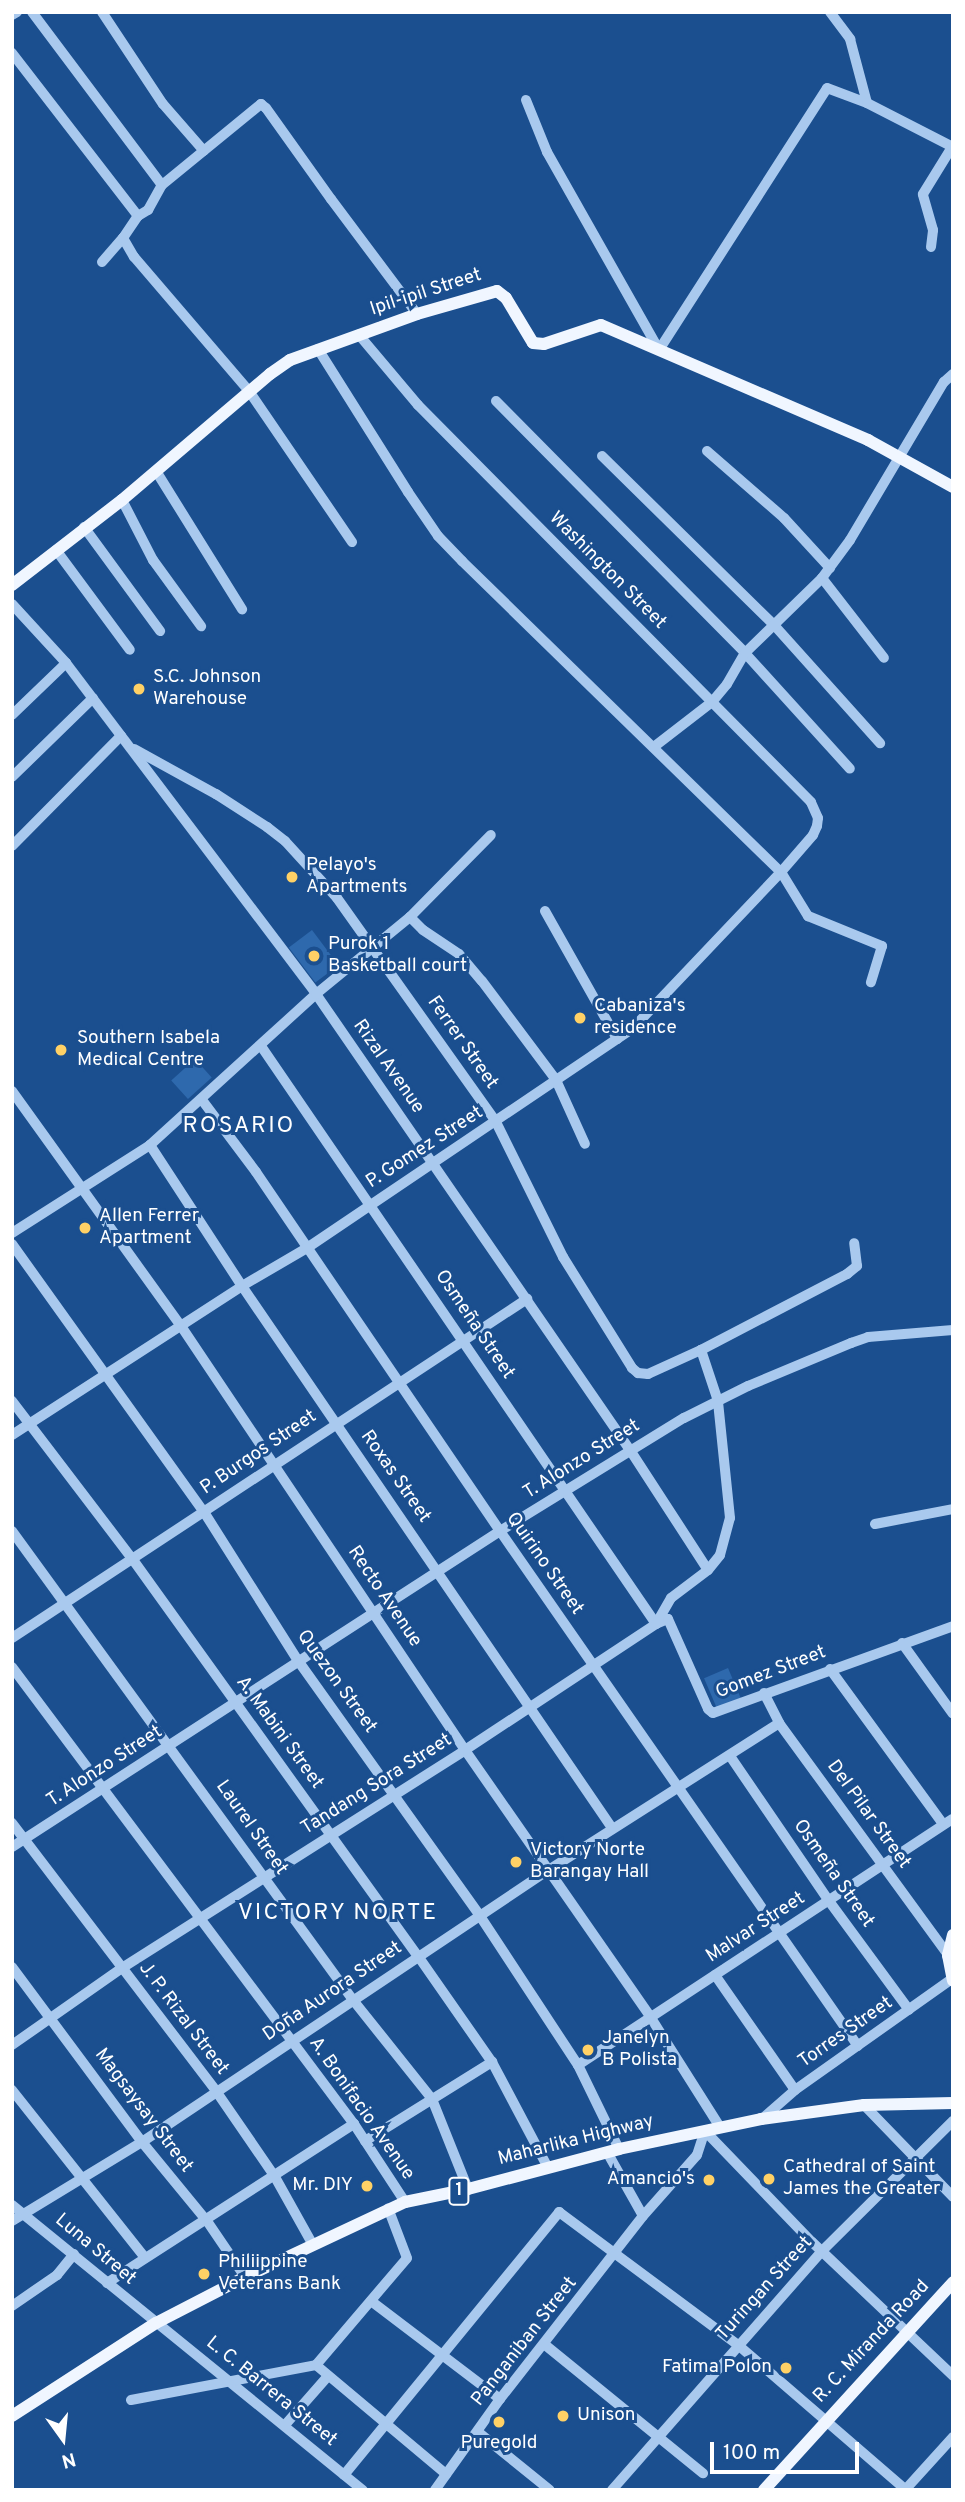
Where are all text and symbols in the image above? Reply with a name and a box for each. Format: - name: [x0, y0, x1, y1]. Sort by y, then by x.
- street label: Ipil-ipil Street: [367, 264, 485, 322]
- street label: Washington Street: [544, 508, 670, 634]
- place label: S.C. Johnson Warehouse: [153, 667, 261, 711]
- marker: S.C. Johnson Warehouse: [131, 681, 147, 697]
- place label: Pelayo's Apartments: [306, 855, 407, 899]
- marker: Pelayo's Apartments: [284, 869, 300, 885]
- place label: Purok 1 Basketball court: [328, 934, 467, 978]
- marker: Purok 1 Basketball court: [306, 948, 322, 964]
- street label: Ferrer Street: [422, 992, 502, 1094]
- place label: Cabaniza's residence: [594, 996, 686, 1040]
- marker: Cabaniza's residence: [572, 1010, 588, 1026]
- street label: Rizal Avenue: [347, 1015, 429, 1119]
- place label: Southern Isabela Medical Centre: [77, 1028, 220, 1072]
- marker: Southern Isabela Medical Centre: [51, 1040, 71, 1060]
- street label: P. Gomez Street: [362, 1102, 488, 1194]
- district label: ROSARIO: [183, 1113, 295, 1141]
- place label: Allen Ferrer Apartment: [99, 1206, 199, 1250]
- marker: Allen Ferrer Apartment: [77, 1220, 93, 1236]
- street label: Osmeña Street: [429, 1266, 519, 1384]
- street label: P. Burgos Street: [197, 1406, 321, 1500]
- street label: T. Alonzo Street: [519, 1415, 645, 1505]
- street label: Roxas Street: [355, 1426, 435, 1528]
- street label: Quirino Street: [500, 1508, 588, 1620]
- street label: Recto Avenue: [342, 1542, 426, 1652]
- street label: Quezon Street: [291, 1626, 381, 1738]
- street label: Gomez Street: [713, 1642, 829, 1704]
- street label: A. Mabini Street: [230, 1672, 328, 1794]
- street label: T. Alonzo Street: [43, 1721, 167, 1813]
- street label: Tandang Sora Street: [297, 1729, 457, 1841]
- street label: Del Pilar Street: [821, 1756, 915, 1874]
- street label: Laurel Street: [210, 1776, 292, 1880]
- street label: Osmeña Street: [787, 1816, 879, 1932]
- place label: Victory Norte Barangay Hall: [530, 1840, 649, 1884]
- marker: Victory Norte Barangay Hall: [508, 1854, 524, 1870]
- street label: Malvar Street: [702, 1888, 810, 1968]
- district label: VICTORY NORTE: [239, 1900, 437, 1928]
- street label: Doña Aurora Street: [259, 1937, 407, 2047]
- street label: J. P. Rizal Street: [133, 1958, 233, 2080]
- street label: Torres Street: [794, 1992, 898, 2074]
- place label: Janelyn B Polista: [602, 2028, 677, 2072]
- street label: A. Bonifacio Avenue: [303, 2033, 419, 2185]
- marker: Janelyn B Polista: [580, 2042, 596, 2058]
- street label: Magsaysay Street: [89, 2044, 197, 2178]
- street label: Maharlika Highway: [496, 2111, 656, 2171]
- place label: Cathedral of Saint James the Greater: [783, 2157, 940, 2201]
- place label: Amancio's: [607, 2169, 695, 2191]
- marker: Cathedral of Saint James the Greater: [761, 2171, 777, 2187]
- marker: Amancio's: [701, 2172, 717, 2188]
- place label: Mr. DIY: [292, 2175, 353, 2197]
- road number: 1: [447, 2176, 471, 2206]
- marker: Mr. DIY: [359, 2178, 375, 2194]
- street label: Luna Street: [50, 2209, 140, 2291]
- street label: Turingan Street: [712, 2232, 818, 2346]
- place label: Philiippine Veterans Bank: [218, 2252, 341, 2296]
- marker: Philiippine Veterans Bank: [196, 2266, 212, 2282]
- street label: Panganiban Street: [467, 2273, 583, 2411]
- street label: R. C. Miranda Road: [809, 2276, 935, 2408]
- street label: L. C. Barrera Street: [201, 2332, 341, 2452]
- place label: Fatima Polon: [662, 2357, 772, 2379]
- marker: Fatima Polon: [778, 2360, 794, 2376]
- north arrow: [28, 2404, 98, 2474]
- place label: Unison: [577, 2405, 636, 2427]
- marker: Unison: [555, 2408, 571, 2424]
- marker: Puregold: [491, 2414, 507, 2430]
- scale bar: [713, 2428, 862, 2472]
- place label: Puregold: [461, 2433, 537, 2455]
- text: 100 m: [723, 2440, 780, 2467]
- text: N: [59, 2446, 78, 2473]

